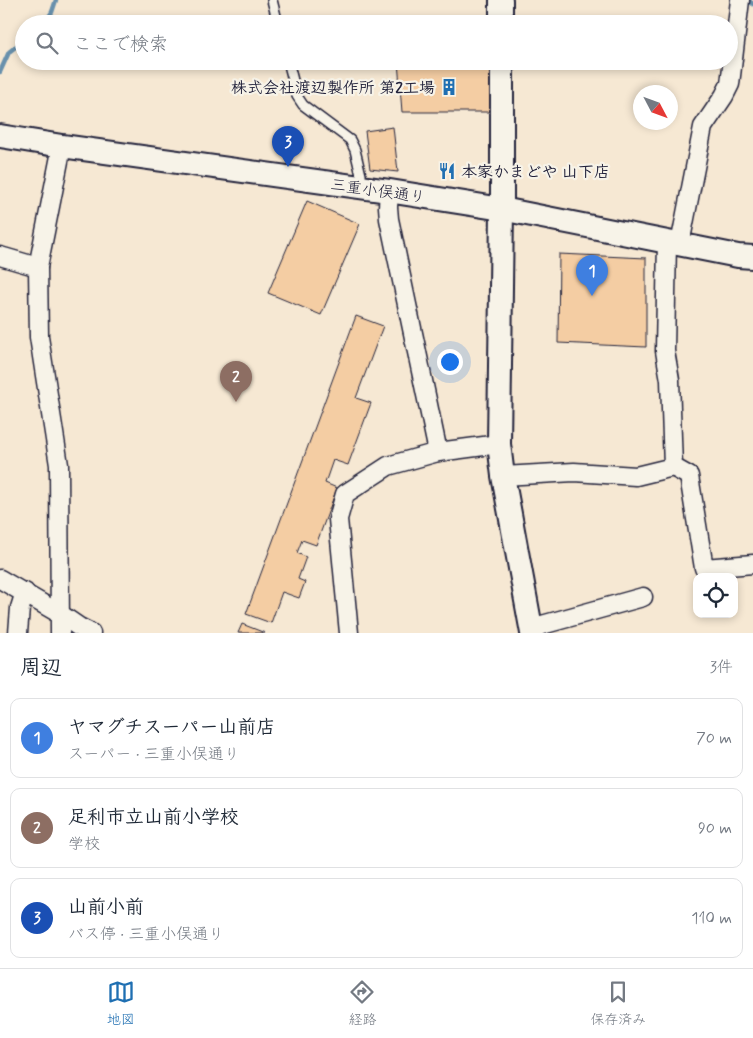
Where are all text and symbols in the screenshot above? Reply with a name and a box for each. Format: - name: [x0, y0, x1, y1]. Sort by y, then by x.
- search box: [15, 15, 738, 70]
- icon: search: [33, 29, 61, 57]
- text: ここで検索: [73, 32, 168, 57]
- building icon: 株式会社渡辺製作所 第2工場: [439, 77, 459, 97]
- place label: 株式会社渡辺製作所 第2工場: [231, 78, 435, 99]
- north arrow: [633, 85, 678, 130]
- pin: 3: [272, 126, 304, 167]
- restaurant icon: 本家かまどや 山下店: [437, 161, 457, 181]
- place label: 本家かまどや 山下店: [461, 162, 610, 183]
- street label: 三重小俣通り: [329, 174, 427, 209]
- pin: 1: [576, 255, 608, 296]
- your location: [437, 349, 463, 375]
- pin: 2: [220, 361, 252, 402]
- map controls: [693, 573, 738, 618]
- button: locate: [693, 573, 738, 618]
- text: 周辺: [20, 654, 62, 682]
- text: 3件: [710, 657, 733, 678]
- text: ヤマグチスーパー山前店: [68, 715, 275, 740]
- text: 1: [33, 728, 41, 749]
- text: 70 m: [696, 728, 732, 749]
- text: スーパー · 三重小俣通り: [68, 744, 240, 765]
- text: 足利市立山前小学校: [68, 805, 239, 830]
- text: 2: [33, 818, 41, 839]
- text: 90 m: [698, 818, 732, 839]
- text: 学校: [68, 834, 100, 855]
- text: 山前小前: [68, 895, 144, 920]
- text: 3: [33, 908, 41, 929]
- text: 110 m: [691, 908, 732, 929]
- text: バス停 · 三重小俣通り: [68, 924, 224, 945]
- tab: 地図: [107, 978, 135, 1029]
- tab: 経路: [348, 978, 376, 1029]
- tab: 保存済み: [590, 978, 646, 1029]

